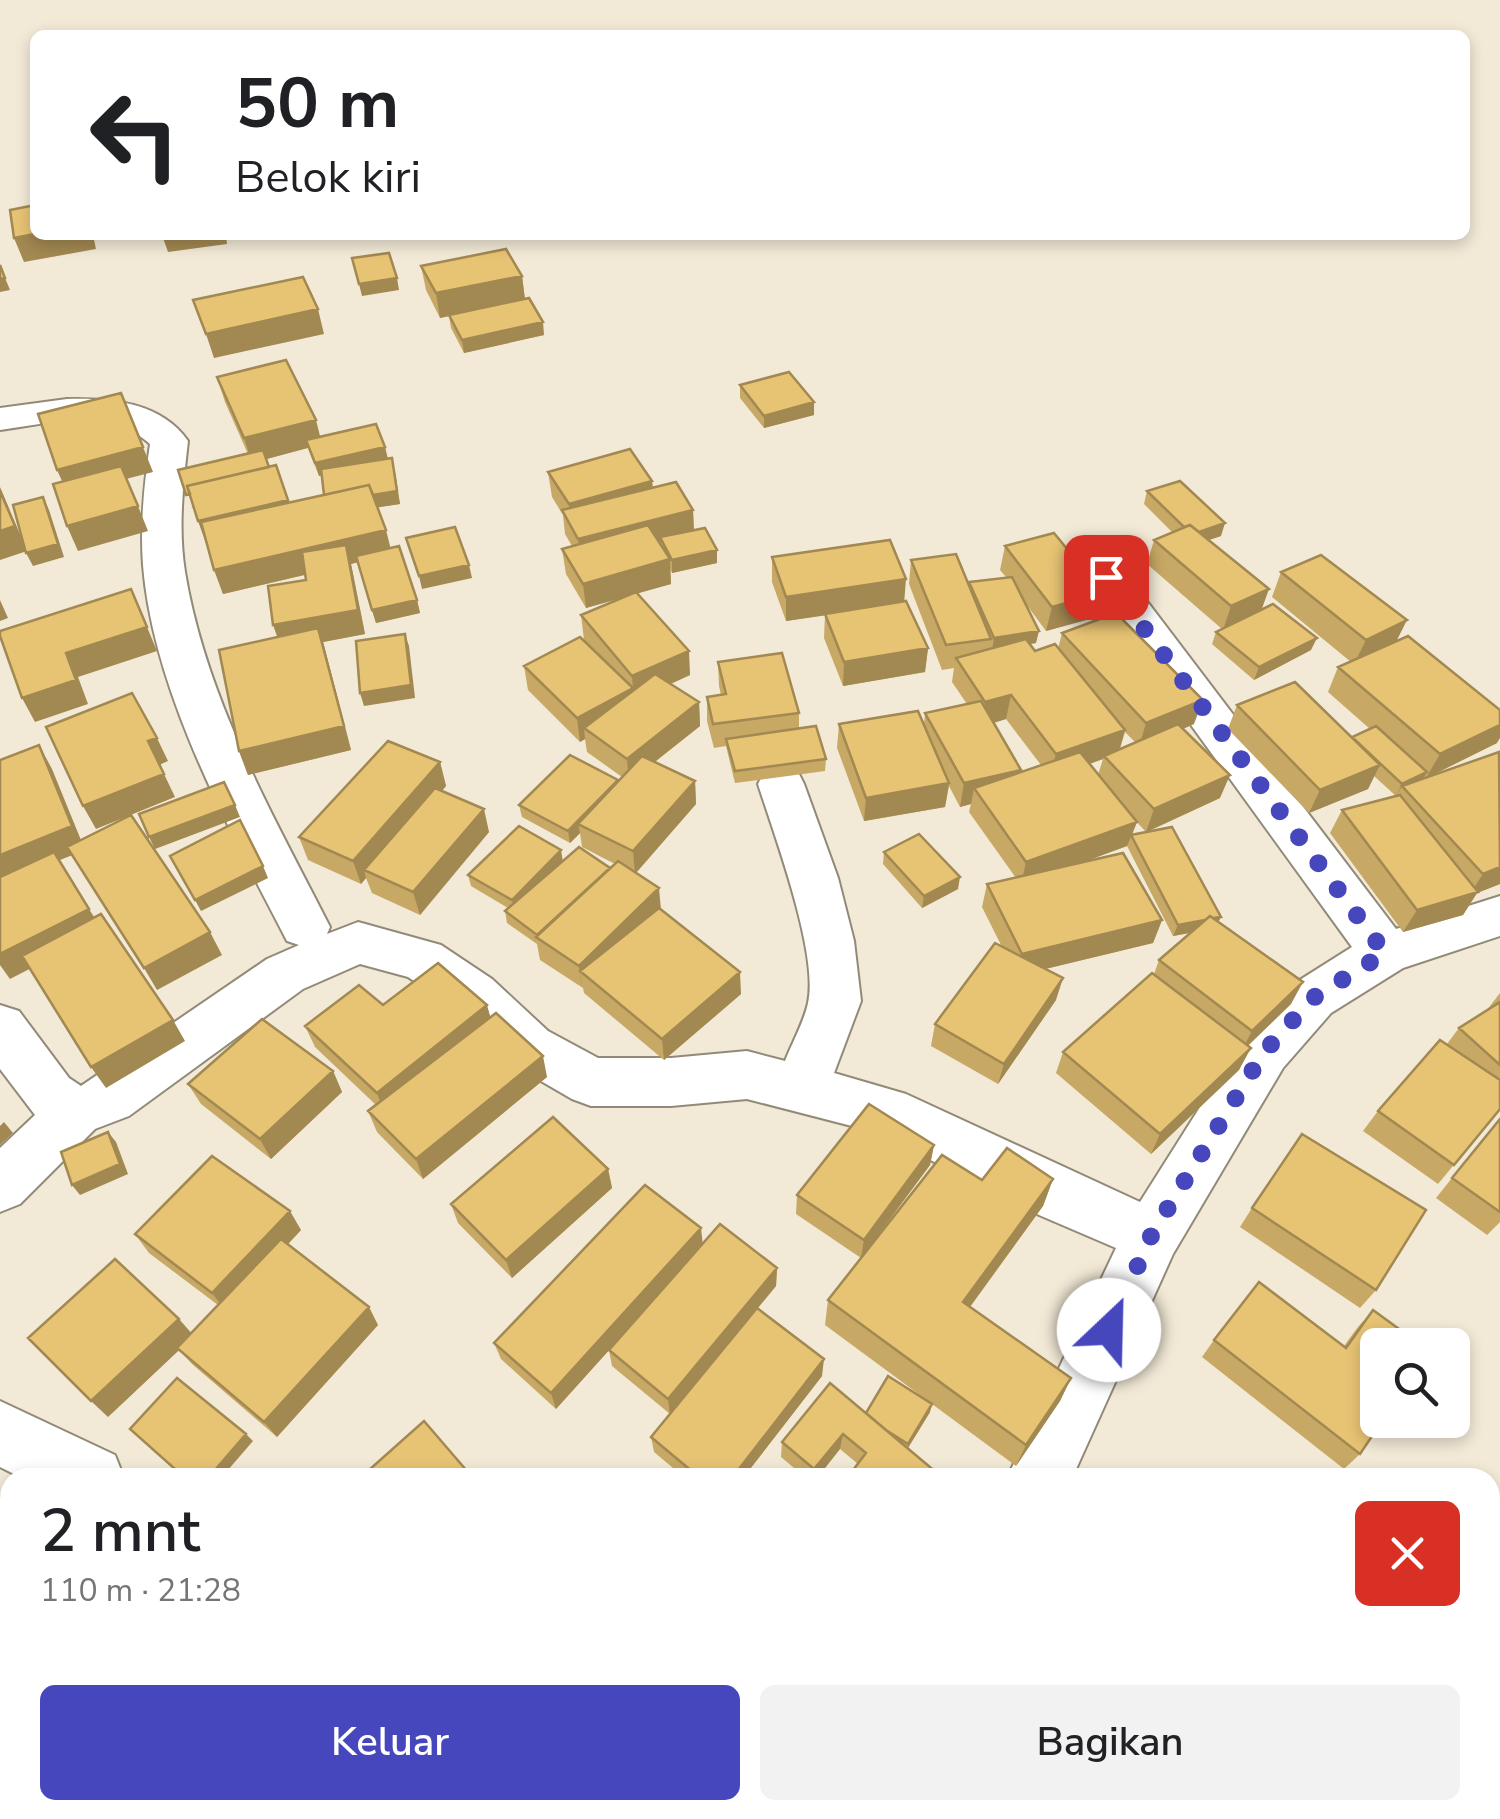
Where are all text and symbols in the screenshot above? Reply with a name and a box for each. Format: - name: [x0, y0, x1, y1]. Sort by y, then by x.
- text: 50 m: [235, 56, 399, 152]
- icon: left: [70, 70, 200, 200]
- text: Belok kiri: [235, 147, 421, 208]
- pin: [1064, 535, 1149, 620]
- icon: arrive: [1079, 550, 1134, 605]
- position arrow: [1057, 1278, 1161, 1382]
- map controls: [1360, 1328, 1470, 1438]
- button: search: [1360, 1328, 1470, 1438]
- text: 2 mnt: [40, 1490, 200, 1572]
- button: close: [1355, 1501, 1460, 1606]
- text: 110 m · 21:28: [40, 1569, 241, 1612]
- button: Keluar: [40, 1685, 740, 1800]
- button: Bagikan: [760, 1685, 1460, 1800]

